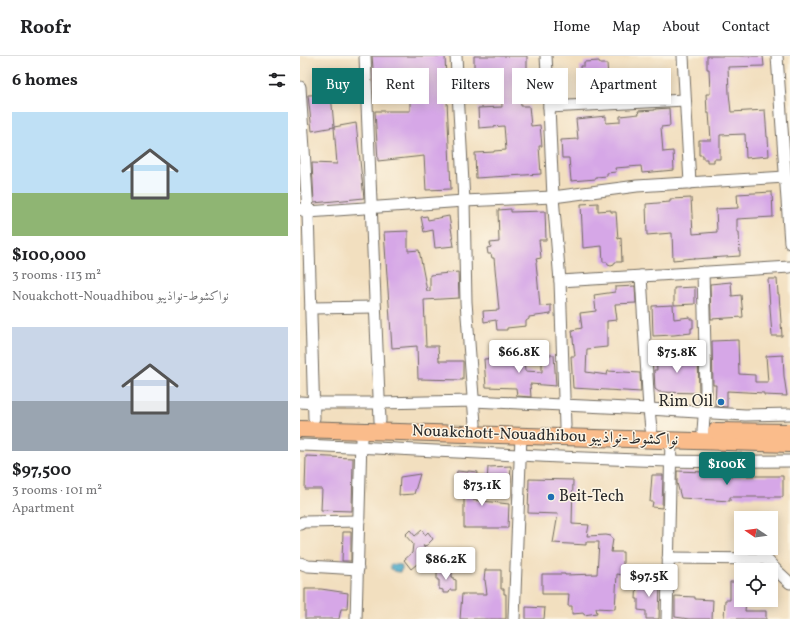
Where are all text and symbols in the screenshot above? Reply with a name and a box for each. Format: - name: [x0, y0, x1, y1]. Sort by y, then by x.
- text: Roofr: [20, 15, 71, 41]
- text: Home: [553, 18, 590, 37]
- text: Map: [612, 18, 640, 37]
- text: About: [662, 18, 700, 37]
- text: Contact: [722, 18, 770, 37]
- chip: Buy: [312, 68, 364, 104]
- chip: Rent: [372, 68, 429, 104]
- chip: Filters: [437, 68, 504, 104]
- chip: New: [512, 68, 568, 104]
- chip: Apartment: [576, 68, 671, 104]
- text: 6 homes: [12, 69, 78, 92]
- icon: filters: [266, 69, 288, 91]
- icon: home: [114, 138, 186, 210]
- text: $100,000: [12, 244, 86, 267]
- text: 3 rooms · 113 m²: [12, 267, 101, 285]
- text: Nouakchott-Nouadhibou نواكشوط-نواذيبو: [12, 288, 229, 306]
- pin: $66.8K: [486, 340, 552, 374]
- pin: $75.8K: [644, 340, 710, 374]
- text: $66.8K: [498, 344, 540, 362]
- text: $75.8K: [657, 344, 697, 362]
- icon: home: [114, 353, 186, 425]
- place label: Rim Oil: [659, 391, 713, 413]
- marker: Rim Oil: [716, 397, 726, 407]
- street label: Nouakchott-Nouadhibou نواكشوط-نواذيبو: [411, 420, 679, 452]
- pin: $100K: [699, 452, 755, 486]
- text: $100K: [708, 456, 746, 474]
- text: $97,500: [12, 459, 71, 482]
- pin: $73.1K: [449, 473, 515, 507]
- text: $73.1K: [463, 477, 501, 495]
- text: 3 rooms · 101 m²: [12, 482, 102, 500]
- place label: Beit-Tech: [559, 486, 624, 508]
- marker: Beit-Tech: [546, 492, 556, 502]
- text: Apartment: [12, 500, 75, 518]
- north arrow: [734, 511, 778, 555]
- map controls: [734, 511, 778, 607]
- pin: $86.2K: [413, 547, 479, 581]
- text: $86.2K: [425, 551, 467, 569]
- button: locate: [734, 563, 778, 607]
- pin: $97.5K: [616, 564, 682, 598]
- text: $97.5K: [630, 568, 668, 586]

